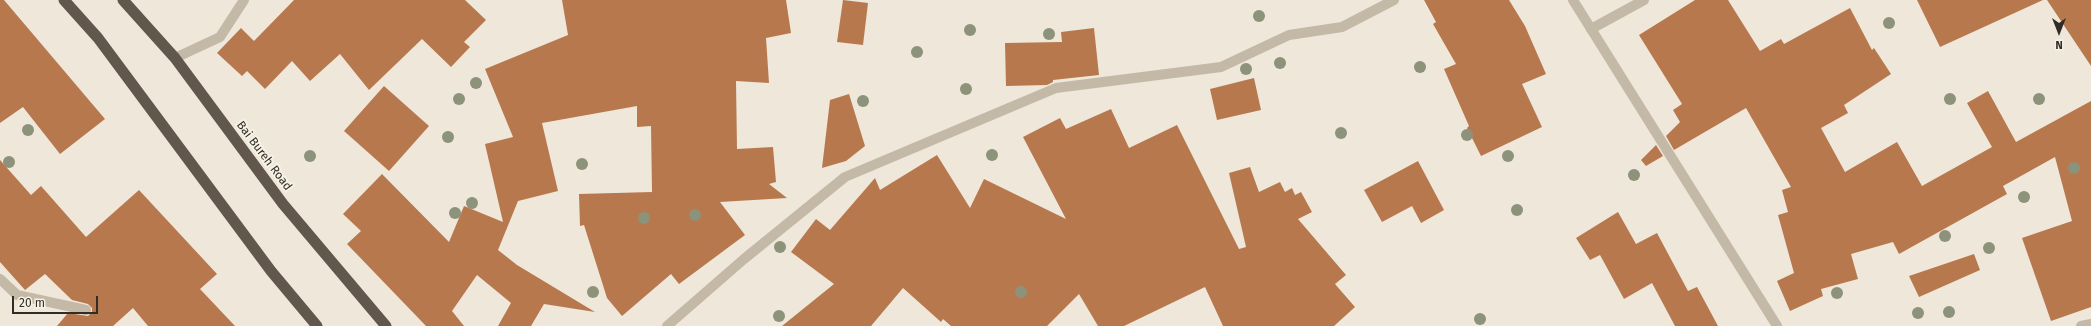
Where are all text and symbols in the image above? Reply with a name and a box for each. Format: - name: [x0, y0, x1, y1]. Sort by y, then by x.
- north arrow: [2039, 12, 2079, 52]
- text: N: [2055, 38, 2063, 51]
- street label: Bai Bureh Road: [233, 118, 295, 194]
- scale bar: [14, 288, 100, 314]
- text: 20 m: [19, 296, 45, 310]

